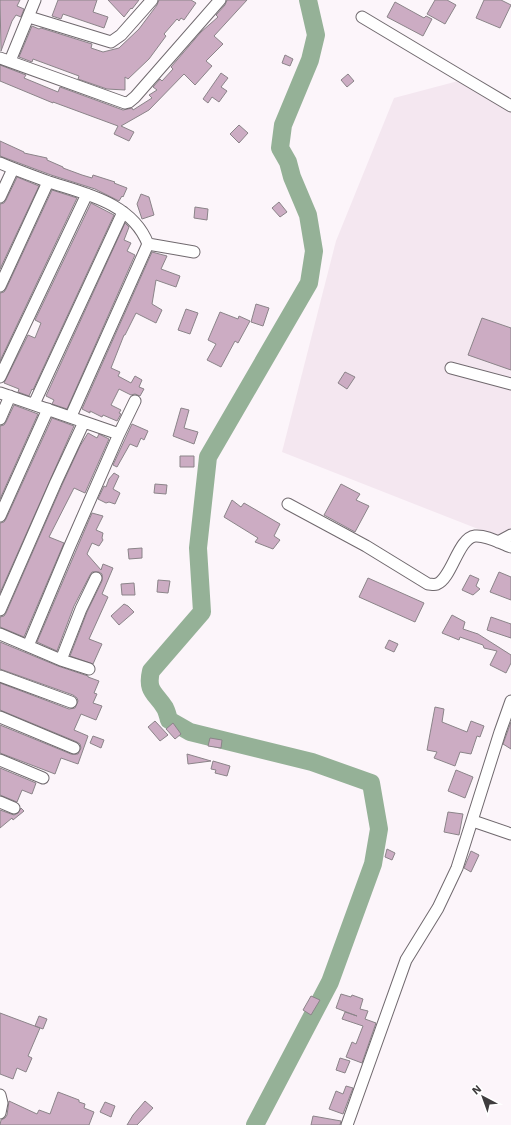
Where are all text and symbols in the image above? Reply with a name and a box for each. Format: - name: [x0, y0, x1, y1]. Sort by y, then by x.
- north arrow: [463, 1077, 503, 1117]
- text: N: [469, 1082, 484, 1097]

